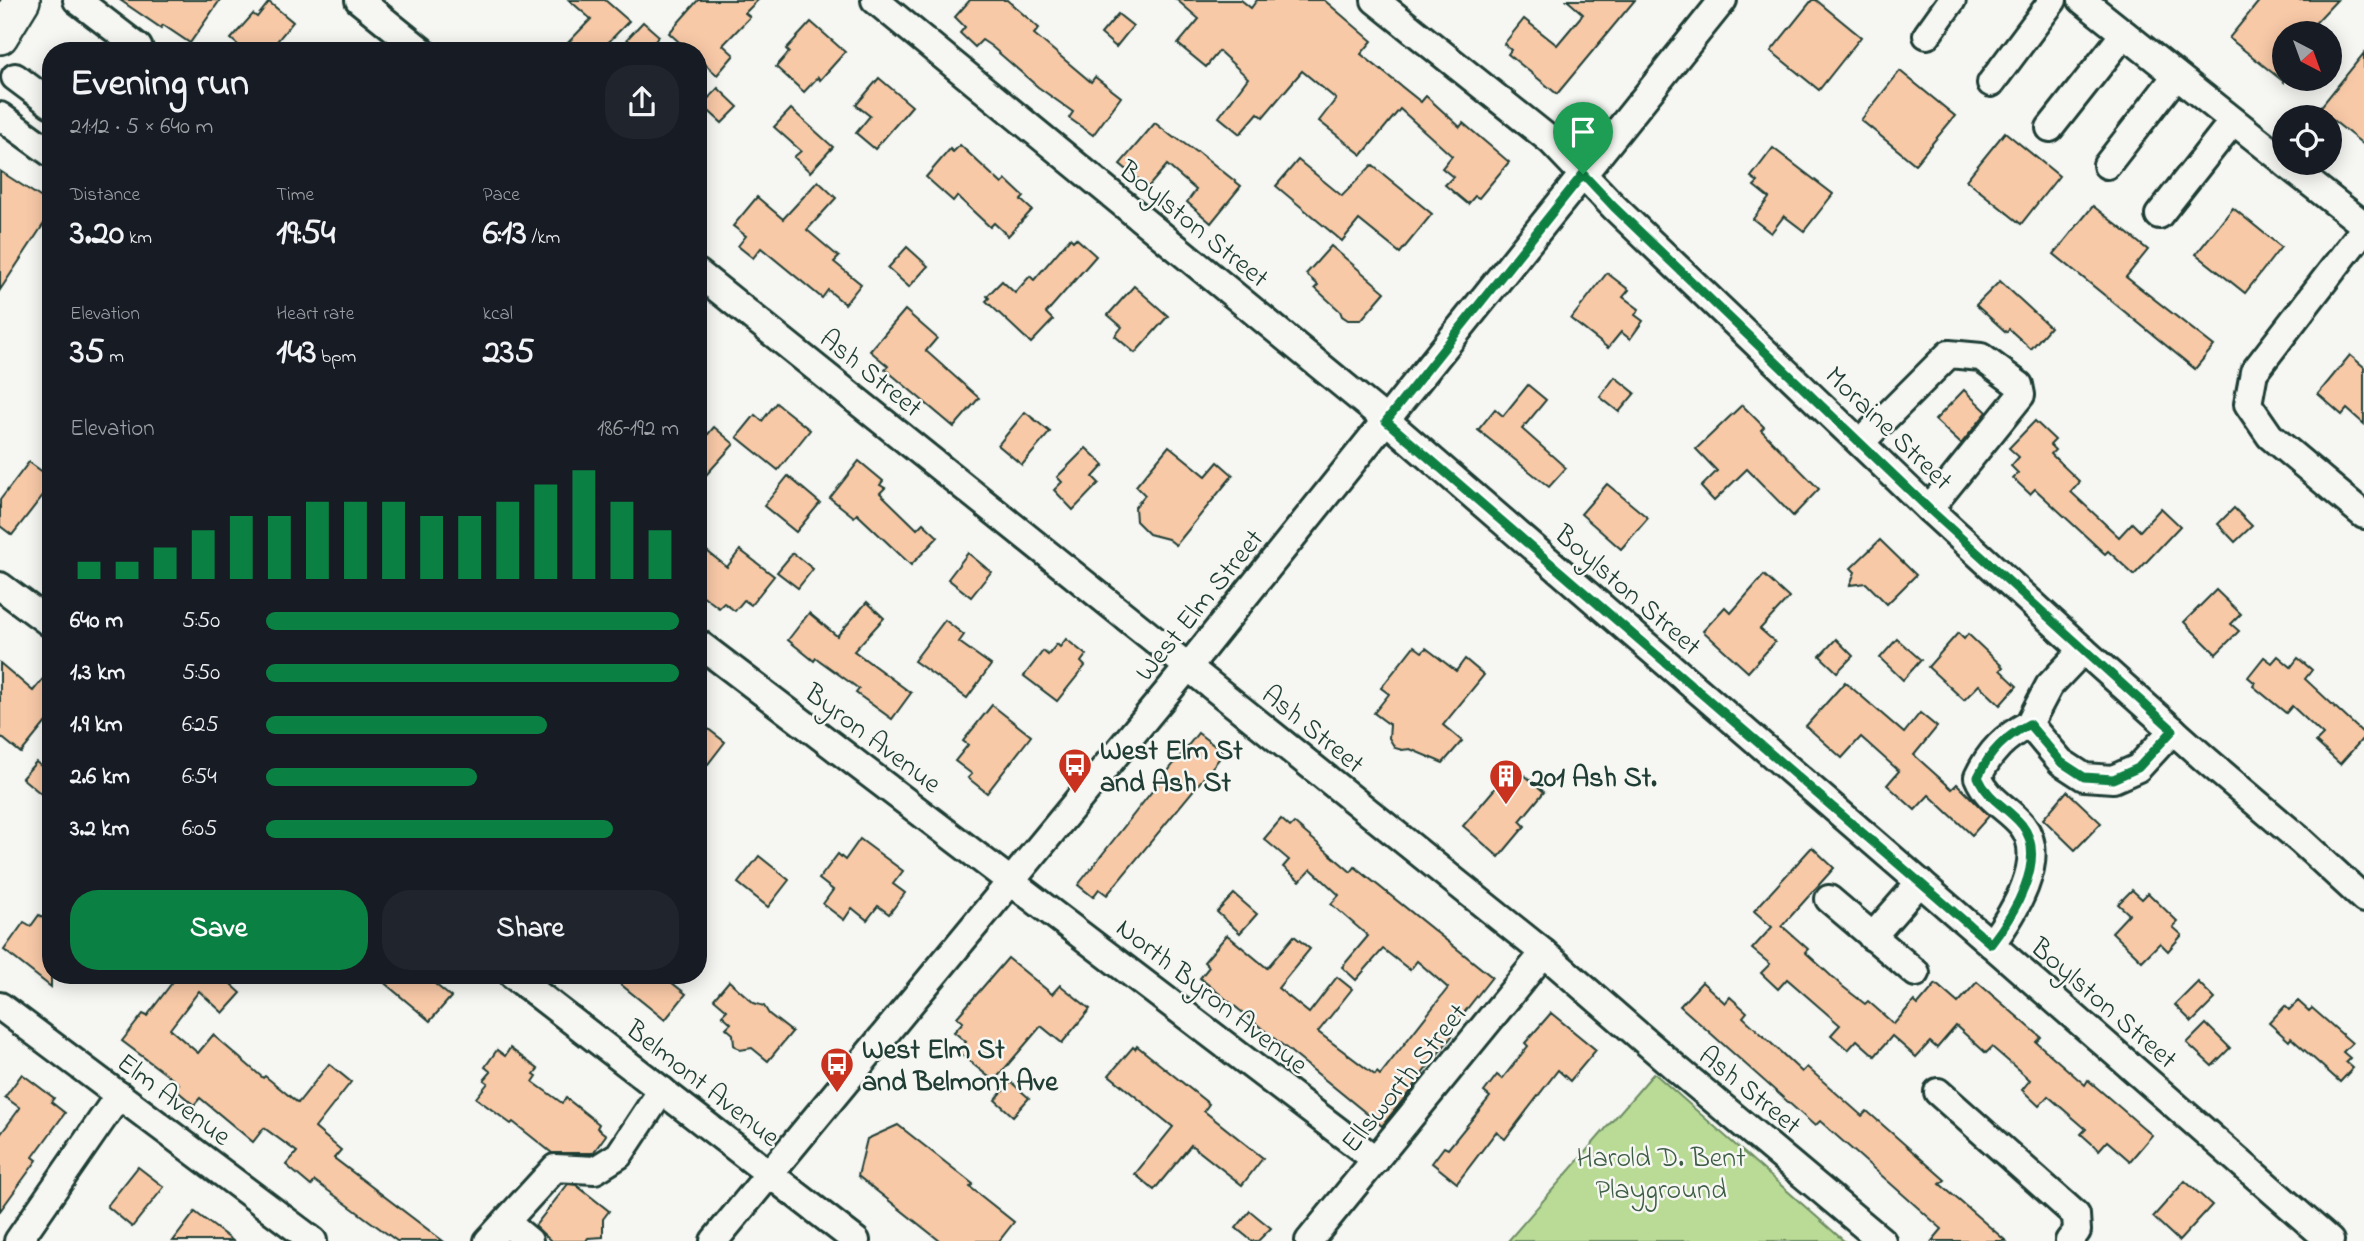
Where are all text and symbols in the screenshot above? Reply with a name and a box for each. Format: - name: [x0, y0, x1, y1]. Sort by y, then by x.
- north arrow: [2272, 21, 2342, 91]
- map controls: [2272, 21, 2342, 175]
- text: Evening run: [70, 57, 249, 113]
- button: share: [605, 65, 679, 139]
- pin: [1553, 102, 1613, 174]
- button: locate: [2272, 105, 2342, 175]
- text: 21:12 · 5 × 640 m: [70, 111, 213, 144]
- icon: arrive: [1564, 113, 1602, 151]
- street label: Boylston Street: [1108, 151, 1277, 299]
- text: Distance: [70, 182, 140, 209]
- text: Time: [276, 182, 314, 209]
- text: Pace: [483, 182, 520, 209]
- text: 3.20: [70, 209, 124, 260]
- text: 19:54: [276, 209, 335, 260]
- text: 6:13: [483, 209, 527, 260]
- text: km: [124, 225, 152, 252]
- text: /km: [527, 225, 560, 252]
- text: Elevation: [70, 301, 140, 328]
- text: Heart rate: [276, 301, 354, 328]
- text: kcal: [483, 301, 513, 328]
- street label: Ash Street: [809, 320, 930, 429]
- text: 35: [70, 328, 104, 379]
- text: 143: [276, 328, 316, 379]
- text: 235: [483, 328, 535, 379]
- text: m: [104, 344, 124, 371]
- text: bpm: [316, 344, 356, 371]
- street label: Moraine Street: [1814, 358, 1961, 501]
- text: Elevation: [70, 413, 155, 446]
- text: 186–192 m: [597, 413, 679, 446]
- street label: Boylston Street: [1543, 515, 1709, 667]
- street label: West Elm Street: [1126, 521, 1275, 691]
- text: 640 m: [70, 605, 123, 638]
- text: 5:50: [182, 605, 220, 638]
- text: 1.3 km: [70, 657, 125, 690]
- text: 5:50: [182, 657, 220, 690]
- street label: Byron Avenue: [794, 674, 949, 805]
- street label: Ash Street: [1251, 676, 1372, 785]
- text: 1.9 km: [70, 709, 123, 742]
- text: 6:25: [182, 709, 219, 742]
- place label: West Elm St and Ash St: [1100, 732, 1243, 805]
- bus stop icon: West Elm St and Ash St: [1056, 746, 1094, 795]
- building icon: 201 Ash St.: [1487, 757, 1525, 806]
- place label: 201 Ash St.: [1529, 759, 1657, 800]
- text: 2.6 km: [70, 761, 130, 794]
- text: 6:54: [182, 761, 217, 794]
- text: 3.2 km: [70, 813, 129, 846]
- text: 6:05: [182, 813, 217, 846]
- button: Save: [70, 890, 368, 970]
- button: Share: [382, 890, 679, 970]
- street label: North Byron Avenue: [1106, 910, 1316, 1086]
- street label: Boylston Street: [2019, 928, 2185, 1080]
- street label: Ellsworth Street: [1332, 995, 1479, 1163]
- street label: Belmont Avenue: [615, 1011, 788, 1159]
- place label: West Elm St and Belmont Ave: [862, 1031, 1059, 1104]
- street label: Ash Street: [1688, 1037, 1809, 1146]
- street label: Elm Avenue: [107, 1044, 239, 1158]
- bus stop icon: West Elm St and Belmont Ave: [818, 1045, 856, 1094]
- park label: Harold D. Bent Playground: [1576, 1139, 1746, 1212]

